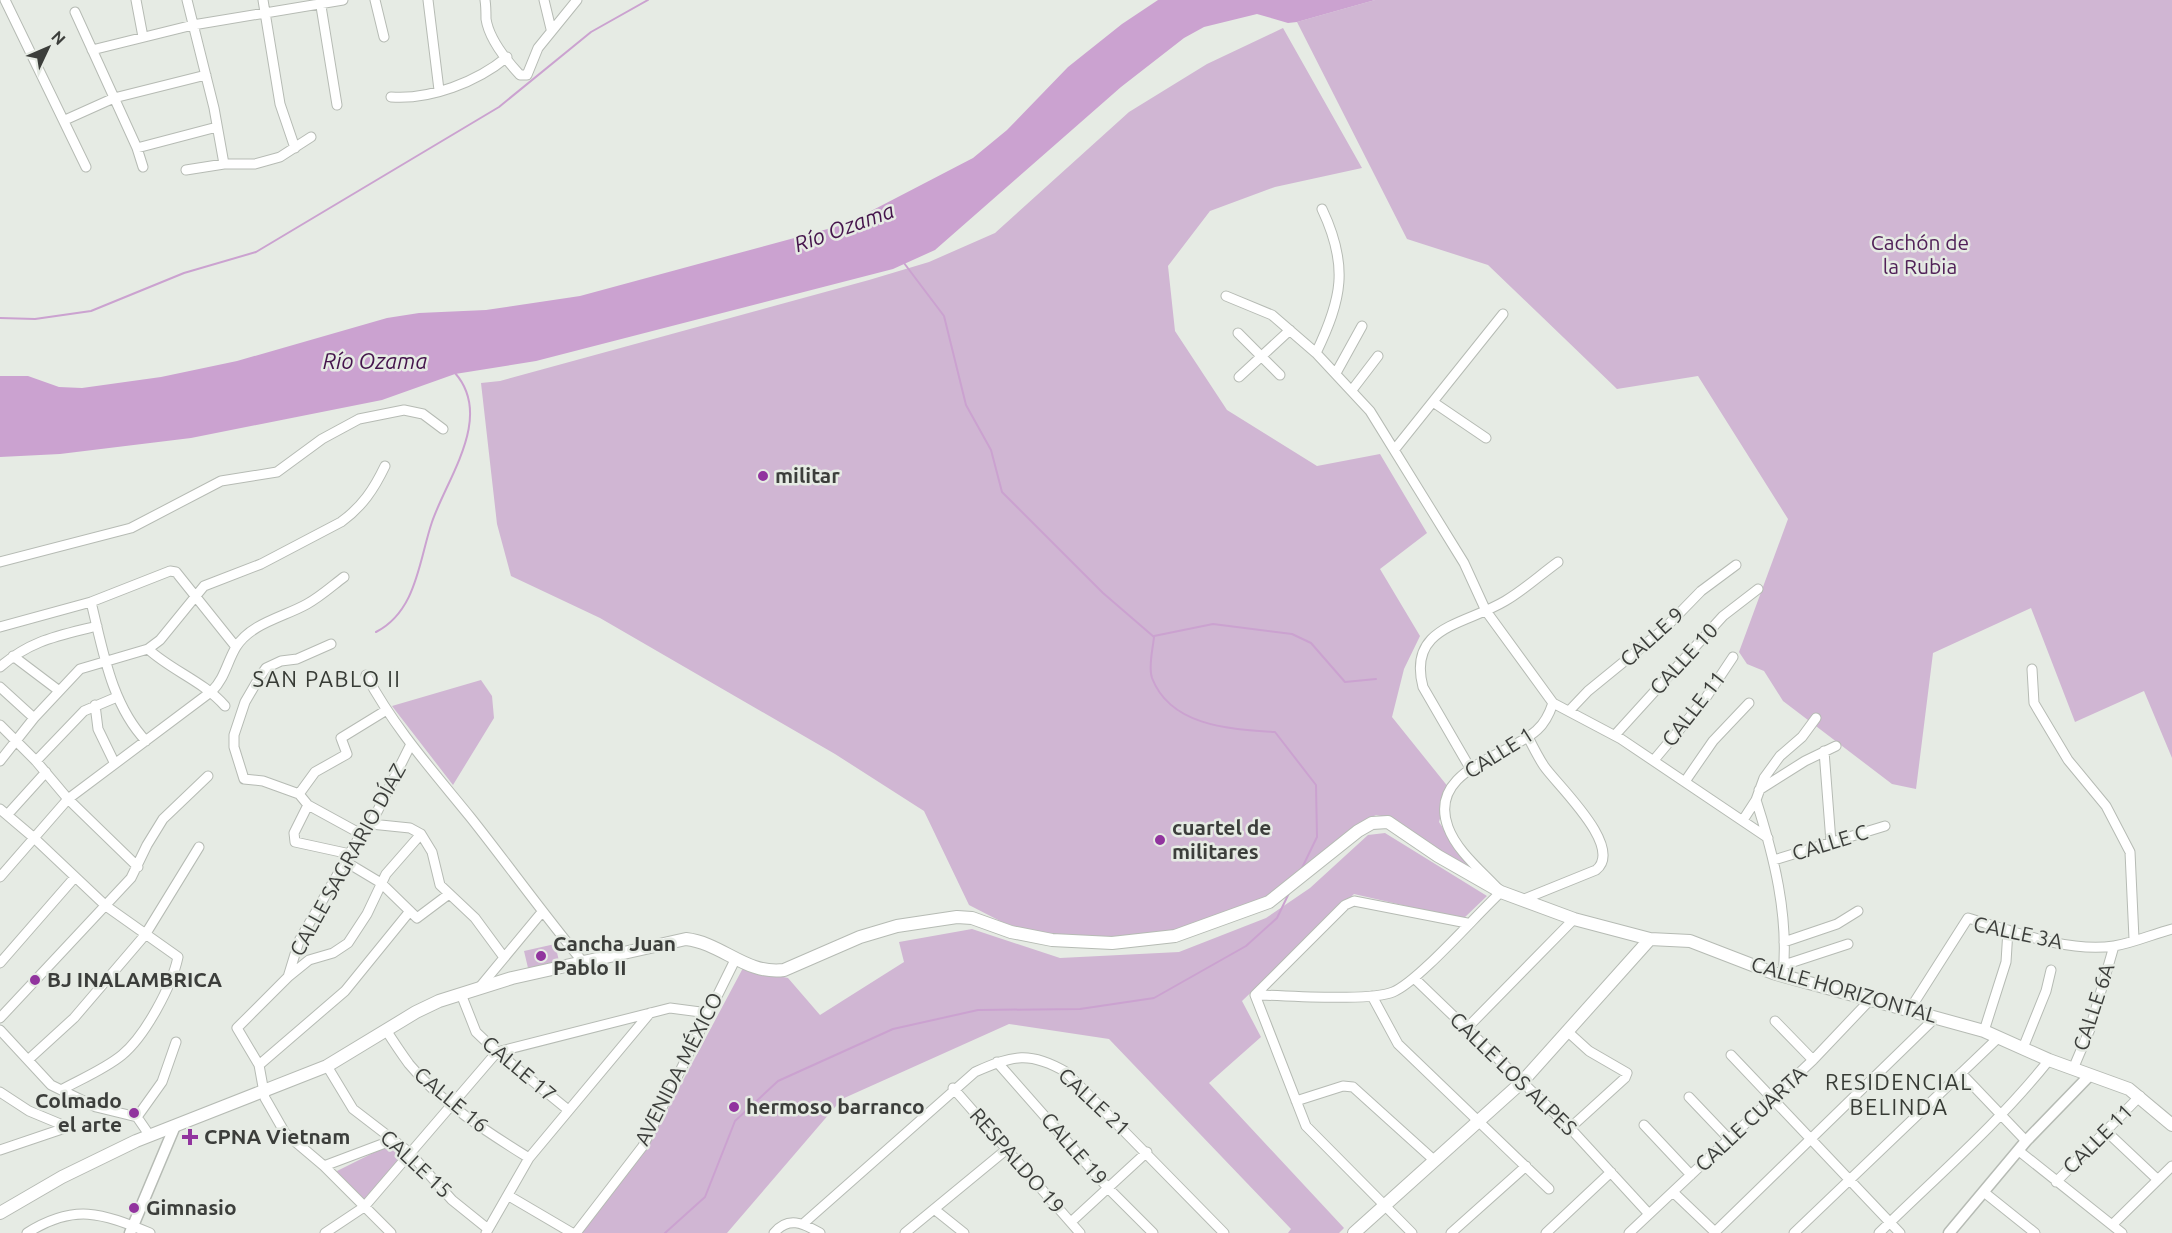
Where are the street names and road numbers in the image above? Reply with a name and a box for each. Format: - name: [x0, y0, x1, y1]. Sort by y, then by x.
- street label: CALLE 9: [1615, 602, 1688, 671]
- street label: CALLE 10: [1644, 618, 1722, 699]
- street label: CALLE 11: [1656, 666, 1730, 751]
- street label: CALLE 1: [1460, 722, 1537, 783]
- street label: CALLE SAGRARIO DÍAZ: [284, 759, 410, 960]
- street label: CALLE C: [1789, 819, 1871, 865]
- street label: CALLE 3A: [1971, 911, 2065, 953]
- street label: CALLE HORIZONTAL: [1749, 951, 1940, 1027]
- street label: CALLE 6A: [2068, 960, 2119, 1053]
- street label: AVENIDA MÉXICO: [629, 988, 727, 1149]
- street label: CALLE LOS ALPES: [1445, 1007, 1582, 1140]
- street label: CALLE 17: [478, 1031, 561, 1106]
- street label: CALLE CUARTA: [1690, 1060, 1811, 1176]
- street label: CALLE 16: [410, 1062, 493, 1137]
- street label: CALLE 21: [1054, 1062, 1135, 1140]
- street label: CALLE 11: [2057, 1098, 2137, 1178]
- street label: RESPALDO 19: [966, 1103, 1070, 1218]
- street label: CALLE 19: [1037, 1107, 1113, 1190]
- street label: CALLE 15: [376, 1124, 457, 1202]

